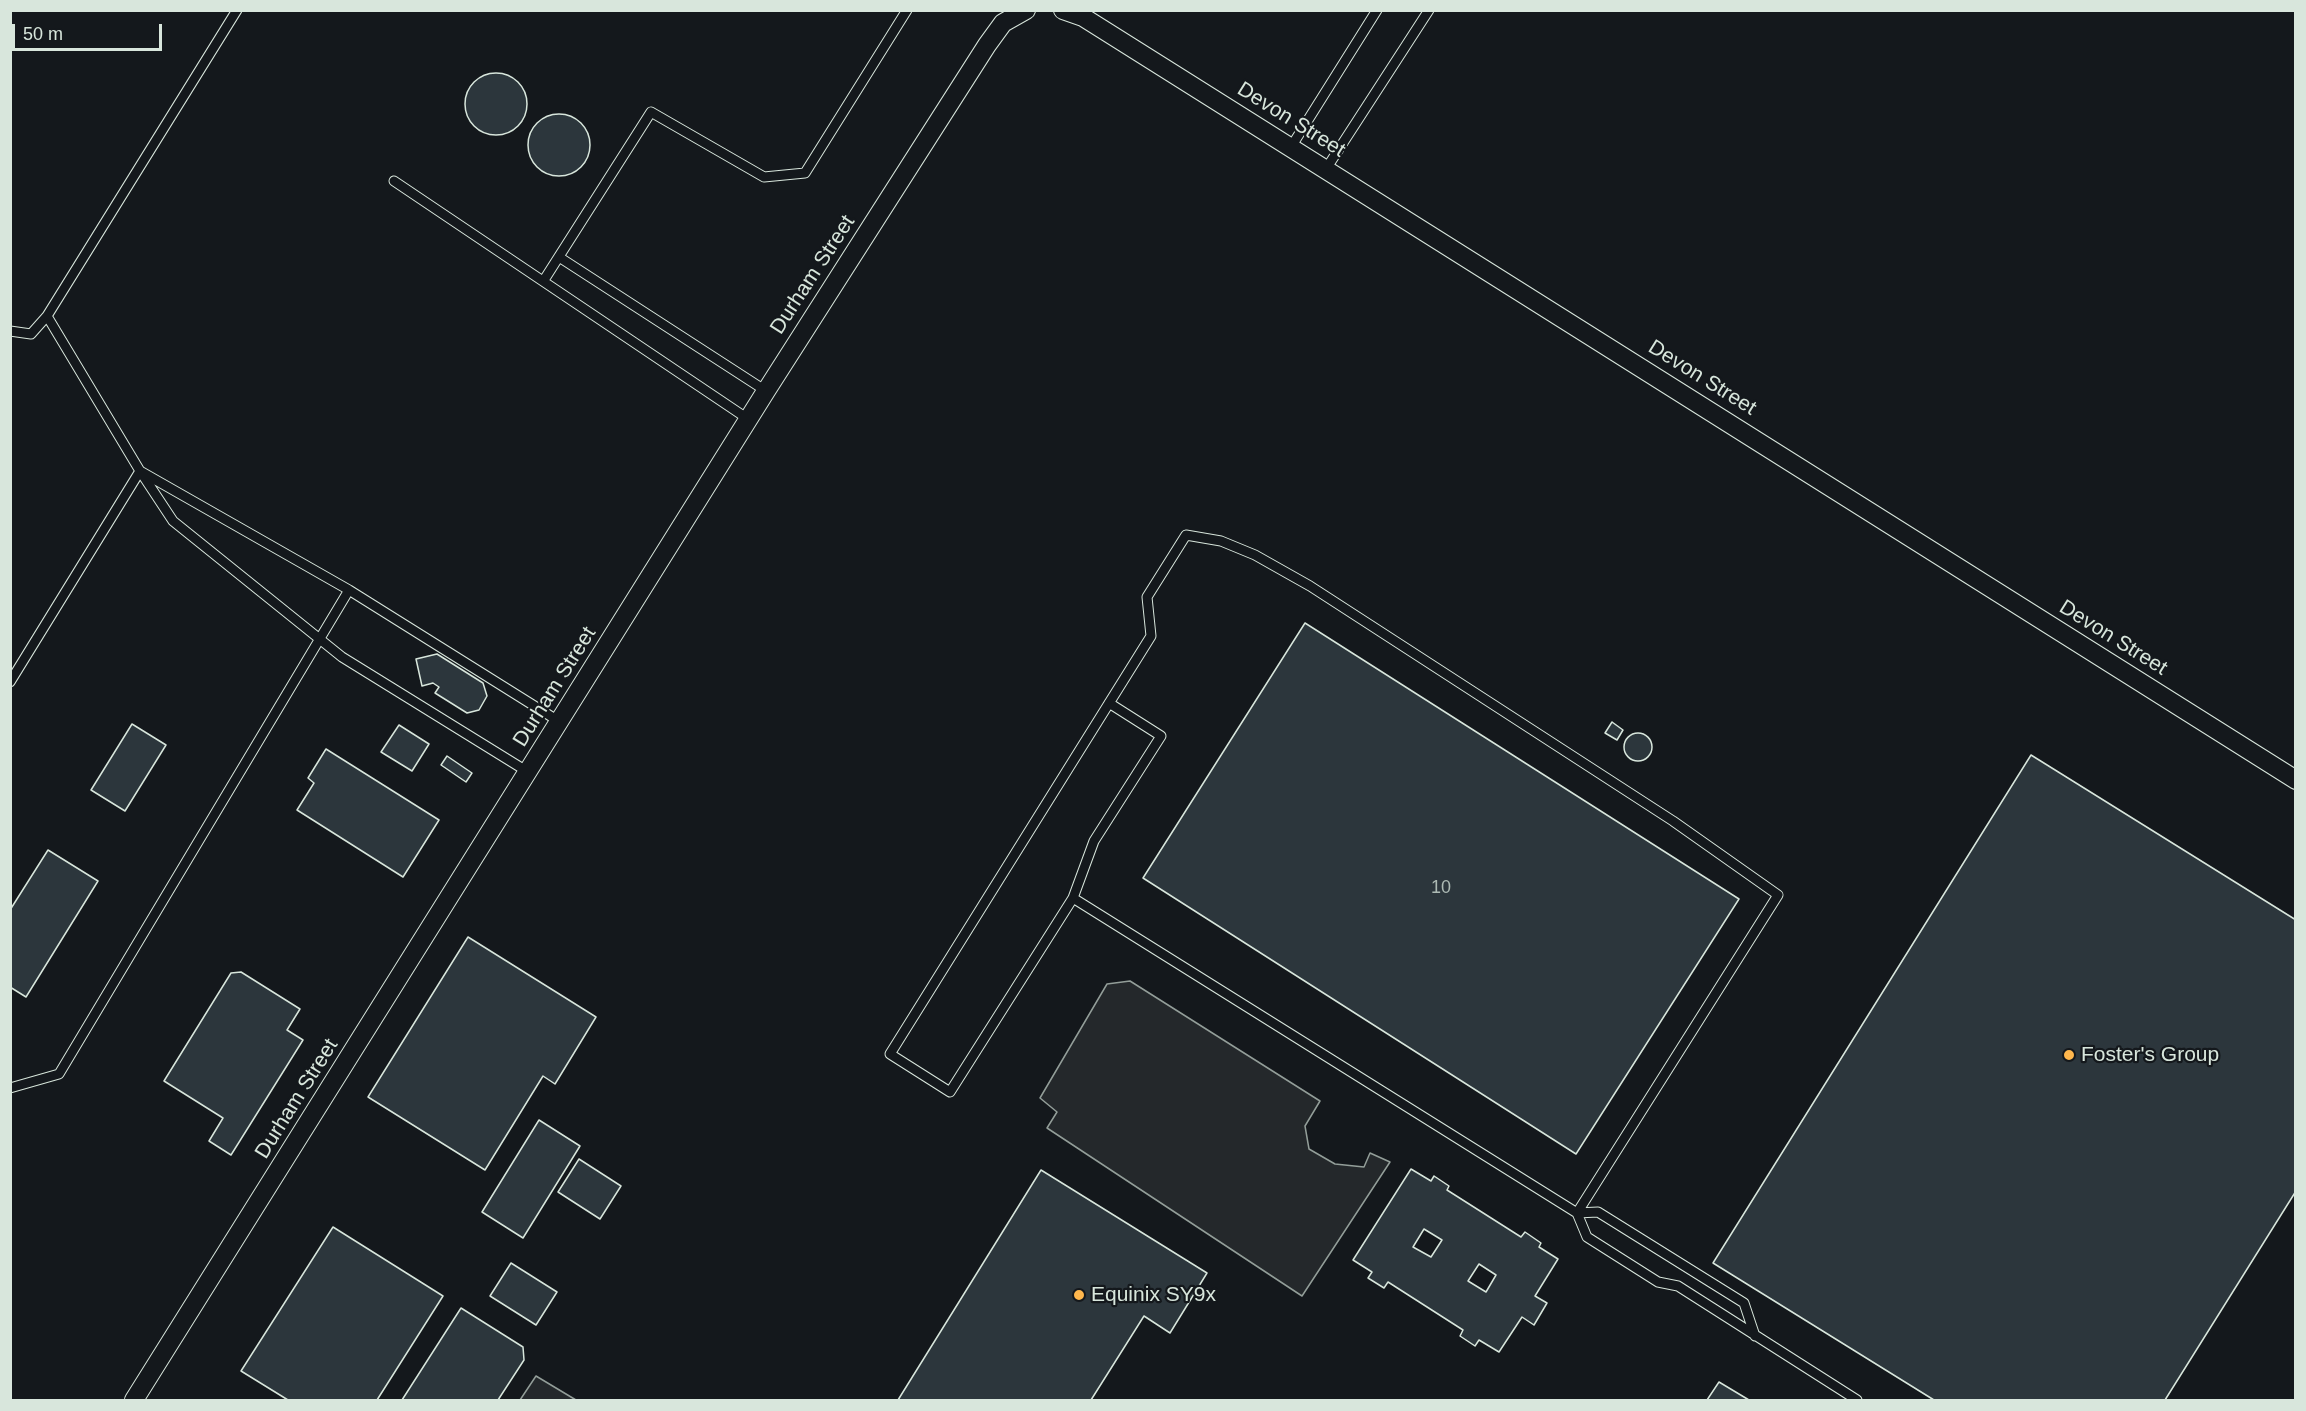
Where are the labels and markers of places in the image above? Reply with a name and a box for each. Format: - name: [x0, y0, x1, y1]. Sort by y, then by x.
- place label: Foster's Group: [2081, 1042, 2219, 1068]
- marker: Foster's Group: [2062, 1048, 2076, 1062]
- place label: Equinix SY9x: [1091, 1282, 1216, 1308]
- marker: Equinix SY9x: [1072, 1288, 1086, 1302]

